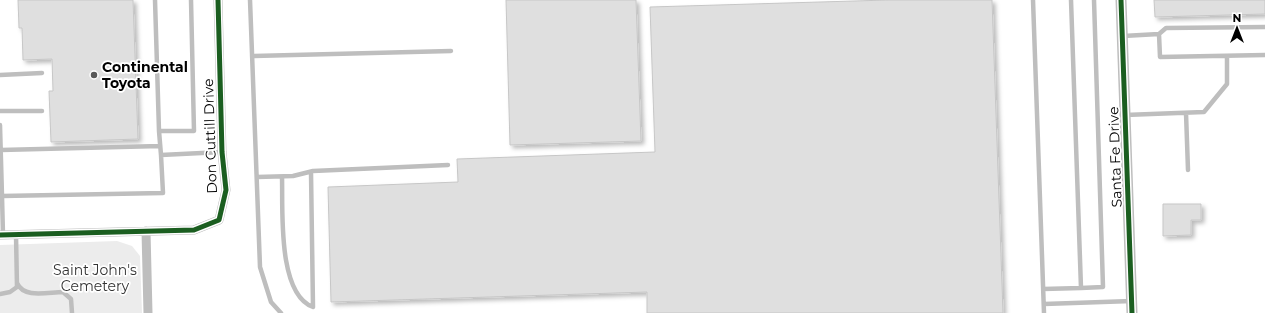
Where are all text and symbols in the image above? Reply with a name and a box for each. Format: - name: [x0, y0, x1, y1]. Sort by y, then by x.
- north arrow: [1217, 8, 1257, 48]
- text: N: [1233, 11, 1241, 25]
- place label: Continental Toyota: [102, 58, 188, 92]
- marker: Continental Toyota: [89, 70, 99, 80]
- street label: Don Cuttill Drive: [199, 78, 221, 194]
- street label: Santa Fe Drive: [1104, 106, 1126, 208]
- park label: Saint John's Cemetery: [53, 261, 137, 295]

